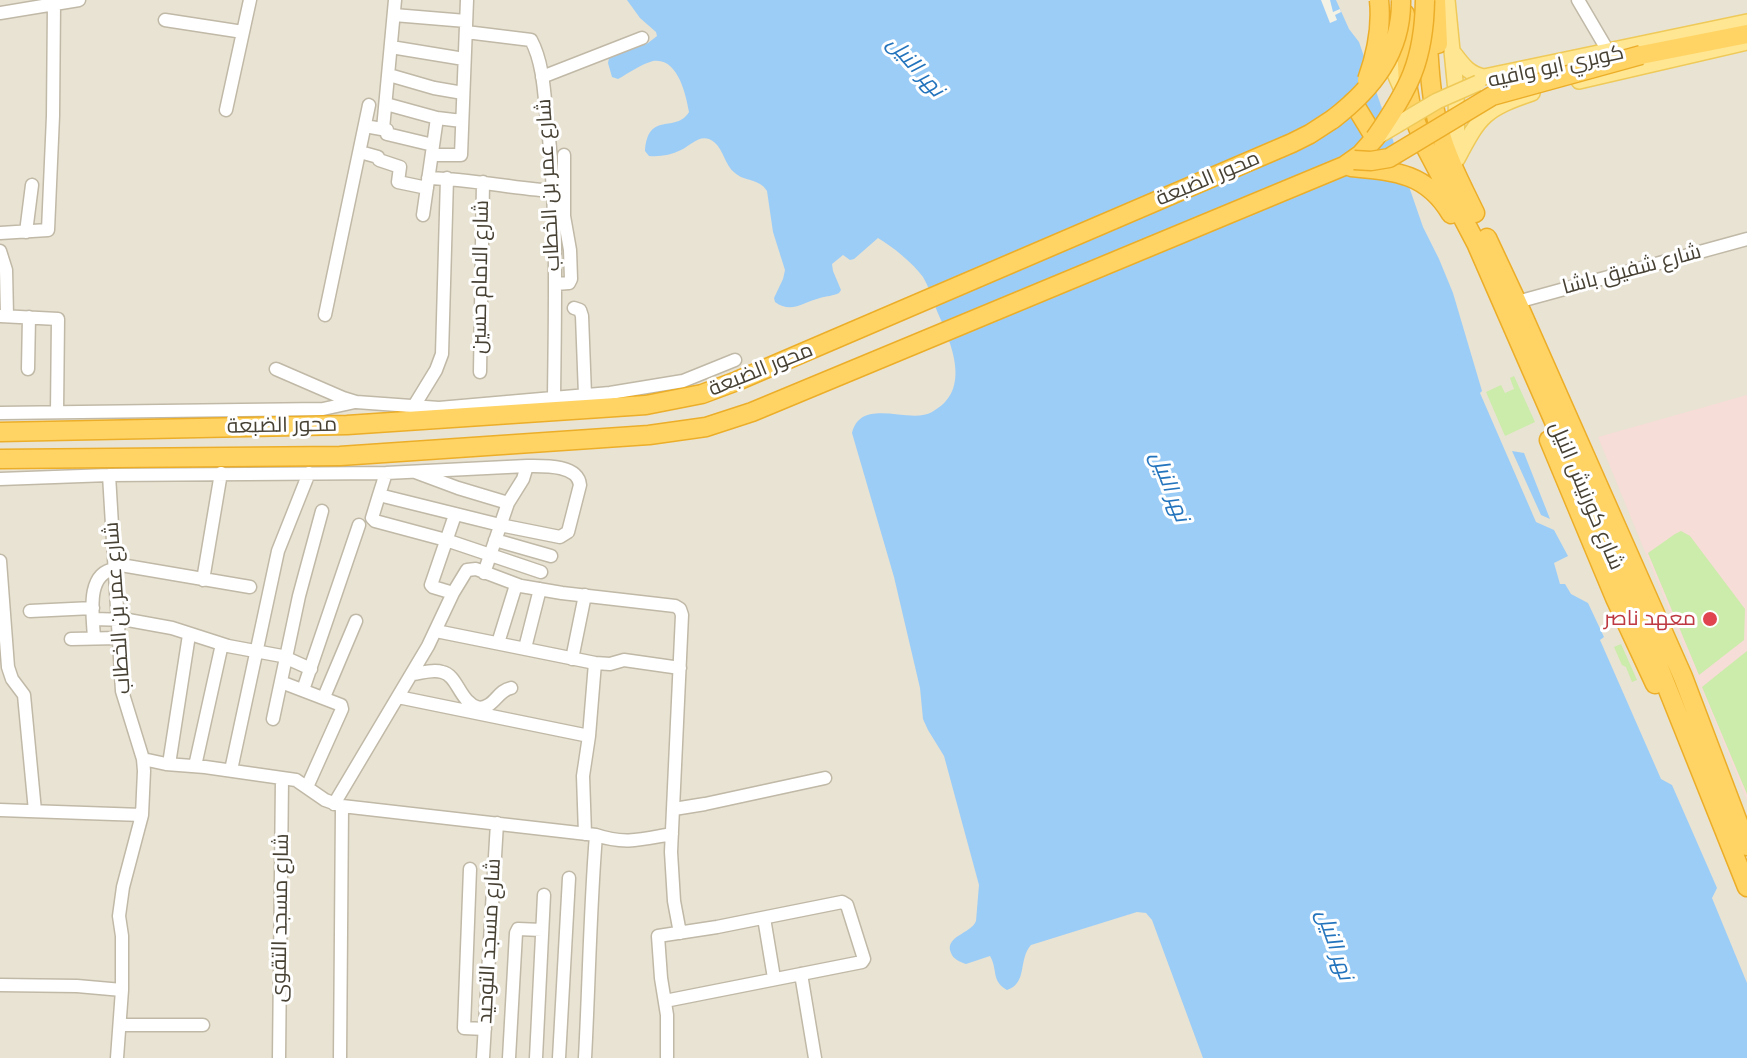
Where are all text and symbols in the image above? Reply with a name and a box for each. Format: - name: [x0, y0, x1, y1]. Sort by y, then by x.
- water label: نهر النيل: [881, 31, 949, 103]
- street label: كوبري ابو وافيه: [1486, 40, 1626, 94]
- street label: شارع عمر بن الخطاب: [532, 98, 566, 272]
- street label: محور الضبعة: [1152, 146, 1264, 212]
- street label: شارع الامام حسين: [467, 200, 495, 354]
- street label: شارع شفيق باشا: [1560, 239, 1704, 301]
- street label: محور الضبعة: [705, 338, 817, 402]
- street label: محور الضبعة: [227, 412, 337, 440]
- street label: شارع كورنيش النيل: [1543, 418, 1629, 574]
- water label: نهر النيل: [1144, 448, 1194, 526]
- street label: شارع عمر بن الخطاب: [99, 521, 137, 695]
- place label: معهد ناصر: [1604, 606, 1696, 632]
- marker: معهد ناصر: [1701, 610, 1719, 628]
- street label: شارع مسجد التقوى: [267, 833, 295, 1003]
- street label: شارع مسجد التوحيد: [473, 858, 507, 1024]
- water label: نهر النيل: [1310, 906, 1358, 984]

